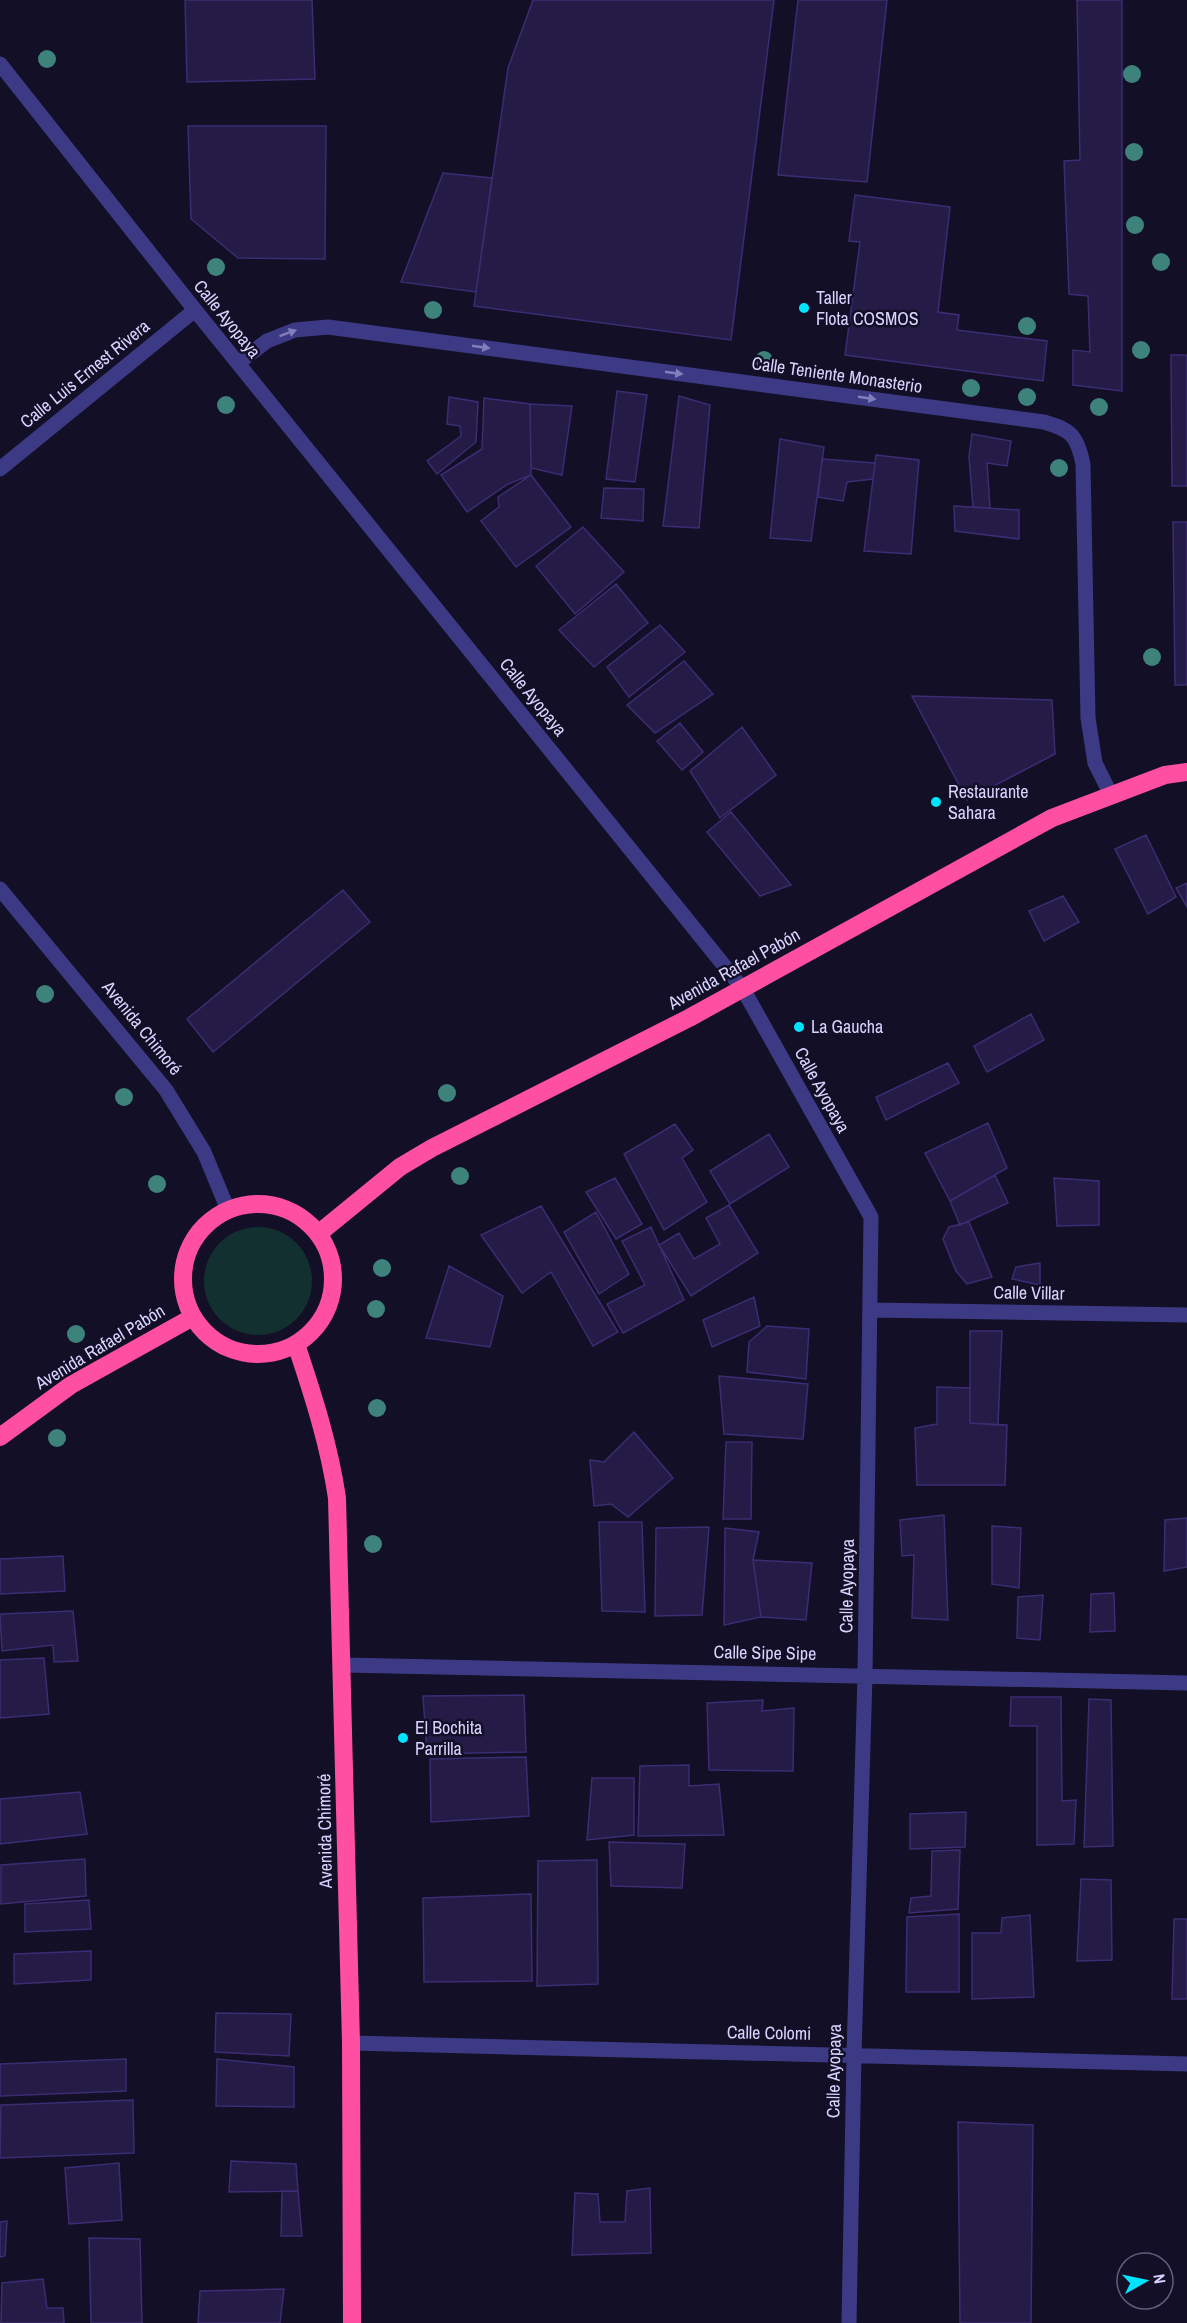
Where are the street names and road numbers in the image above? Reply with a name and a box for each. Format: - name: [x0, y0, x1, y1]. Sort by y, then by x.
- street label: Calle Ayopaya: [188, 274, 267, 363]
- street label: Calle Luis Ernest Rivera: [15, 314, 155, 434]
- street label: Calle Teniente Monasterio: [750, 350, 924, 399]
- street label: Calle Ayopaya: [494, 652, 573, 741]
- street label: Avenida Rafael Pabón: [662, 922, 804, 1016]
- street label: Avenida Chimoré: [96, 975, 188, 1080]
- street label: Calle Ayopaya: [789, 1043, 856, 1137]
- street label: Calle Villar: [993, 1279, 1065, 1306]
- street label: Avenida Rafael Pabón: [29, 1298, 169, 1396]
- street label: Calle Ayopaya: [833, 1539, 860, 1633]
- street label: Calle Sipe Sipe: [714, 1639, 817, 1666]
- street label: Avenida Chimoré: [311, 1773, 338, 1890]
- street label: Calle Colomi: [727, 2019, 811, 2046]
- street label: Calle Ayopaya: [820, 2024, 847, 2118]

